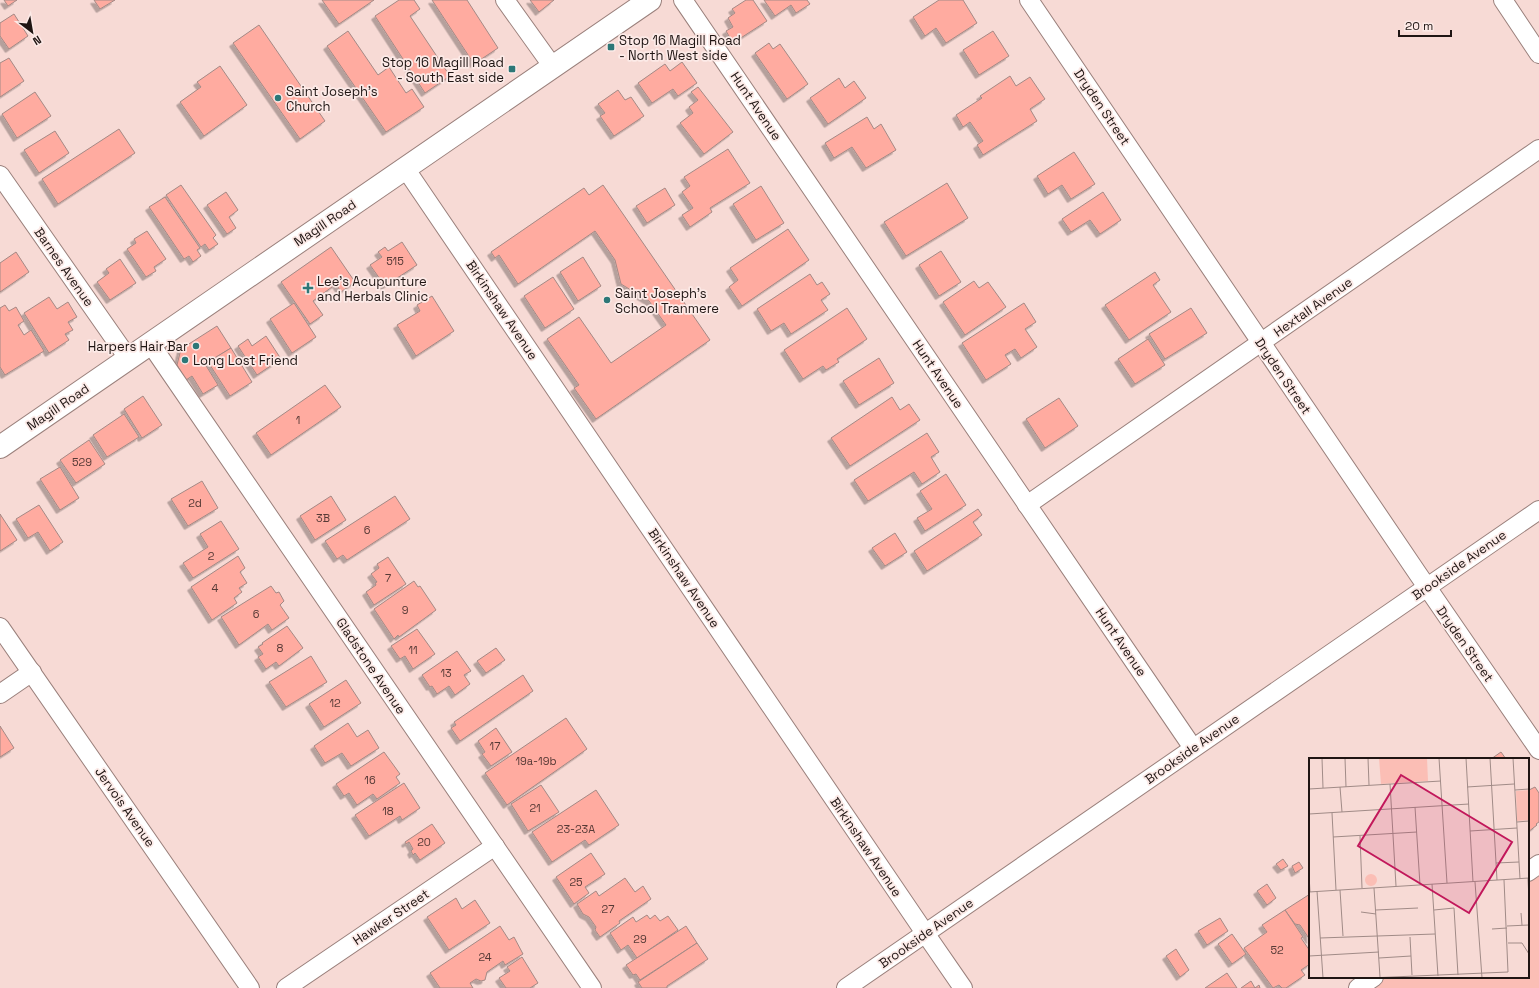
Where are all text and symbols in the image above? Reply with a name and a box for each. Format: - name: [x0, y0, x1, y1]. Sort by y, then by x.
- north arrow: [12, 12, 52, 52]
- scale bar: [1399, 12, 1451, 38]
- text: 20 m: [1405, 18, 1433, 34]
- place label: Stop 16 Magill Road - North West side: [619, 32, 741, 64]
- text: N: [30, 33, 44, 48]
- marker: Stop 16 Magill Road - North West side: [606, 42, 616, 52]
- place label: Stop 16 Magill Road - South East side: [382, 54, 504, 86]
- marker: Stop 16 Magill Road - South East side: [507, 64, 517, 74]
- street label: Dryden Street: [1070, 66, 1134, 148]
- street label: Hunt Avenue: [727, 68, 785, 144]
- place label: Saint Joseph's Church: [286, 83, 378, 115]
- marker: Saint Joseph's Church: [273, 93, 283, 103]
- street label: Magill Road: [291, 196, 359, 250]
- street label: Barnes Avenue: [30, 224, 98, 310]
- house number: 515: [386, 254, 404, 268]
- street label: Birkinshaw Avenue: [462, 257, 542, 363]
- place label: Lee's Acupunture and Herbals Clinic: [317, 273, 428, 305]
- street label: Hextall Avenue: [1270, 274, 1356, 340]
- marker: Lee's Acupunture and Herbals Clinic: [302, 282, 314, 294]
- place label: Saint Joseph's School Tranmere: [615, 285, 719, 317]
- marker: Saint Joseph's School Tranmere: [602, 295, 612, 305]
- street label: Dryden Street: [1251, 335, 1315, 417]
- street label: Hunt Avenue: [909, 336, 967, 412]
- place label: Harpers Hair Bar: [88, 338, 188, 355]
- marker: Harpers Hair Bar: [191, 341, 201, 351]
- place label: Long Lost Friend: [193, 352, 298, 369]
- marker: Long Lost Friend: [180, 355, 190, 365]
- street label: Magill Road: [24, 380, 92, 434]
- house number: 1: [296, 413, 300, 427]
- house number: 529: [72, 455, 92, 469]
- house number: 2d: [188, 496, 202, 510]
- house number: 3B: [316, 511, 330, 525]
- house number: 6: [364, 523, 371, 537]
- street label: Birkinshaw Avenue: [644, 525, 724, 631]
- street label: Brookside Avenue: [1409, 526, 1509, 604]
- house number: 2: [208, 549, 215, 563]
- house number: 7: [385, 571, 391, 585]
- house number: 4: [212, 581, 219, 595]
- house number: 9: [402, 603, 409, 617]
- street label: Dryden Street: [1433, 603, 1497, 685]
- street label: Hunt Avenue: [1092, 604, 1150, 680]
- house number: 6: [253, 607, 260, 621]
- street label: Gladstone Avenue: [332, 615, 410, 717]
- house number: 8: [277, 641, 284, 655]
- house number: 11: [408, 643, 418, 657]
- house number: 13: [440, 666, 452, 680]
- house number: 12: [329, 696, 341, 710]
- street label: Brookside Avenue: [1142, 710, 1242, 788]
- house number: 17: [490, 739, 500, 753]
- house number: 19a-19b: [516, 754, 556, 768]
- inset map: [1309, 758, 1529, 978]
- street label: Jervois Avenue: [91, 764, 159, 850]
- house number: 16: [364, 773, 376, 787]
- street label: Birkinshaw Avenue: [826, 794, 906, 900]
- house number: 21: [529, 801, 541, 815]
- house number: 18: [382, 804, 394, 818]
- house number: 23-23A: [557, 822, 595, 836]
- house number: 20: [417, 835, 431, 849]
- house number: 25: [569, 875, 583, 889]
- street label: Hawker Street: [350, 885, 432, 949]
- street label: Brookside Avenue: [876, 894, 976, 972]
- house number: 27: [602, 902, 614, 916]
- house number: 29: [633, 932, 647, 946]
- house number: 52: [1270, 943, 1284, 957]
- house number: 24: [478, 950, 492, 964]

